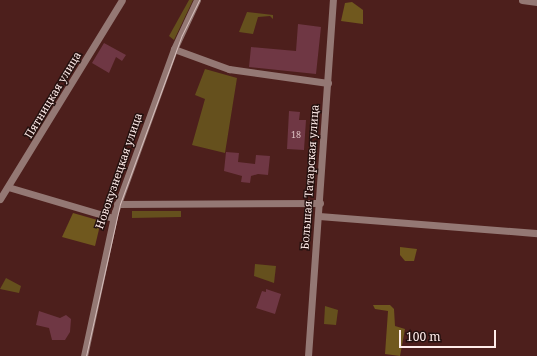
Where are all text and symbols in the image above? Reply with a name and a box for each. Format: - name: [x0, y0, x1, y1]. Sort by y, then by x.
- street label: Пятницкая улица: [22, 49, 84, 141]
- street label: Большая Татарская улица: [298, 104, 322, 250]
- street label: Новокузнецкая улица: [93, 111, 145, 231]
- house number: 18: [291, 130, 301, 140]
- scale bar: [401, 322, 498, 348]
- text: 100 m: [406, 328, 441, 345]

